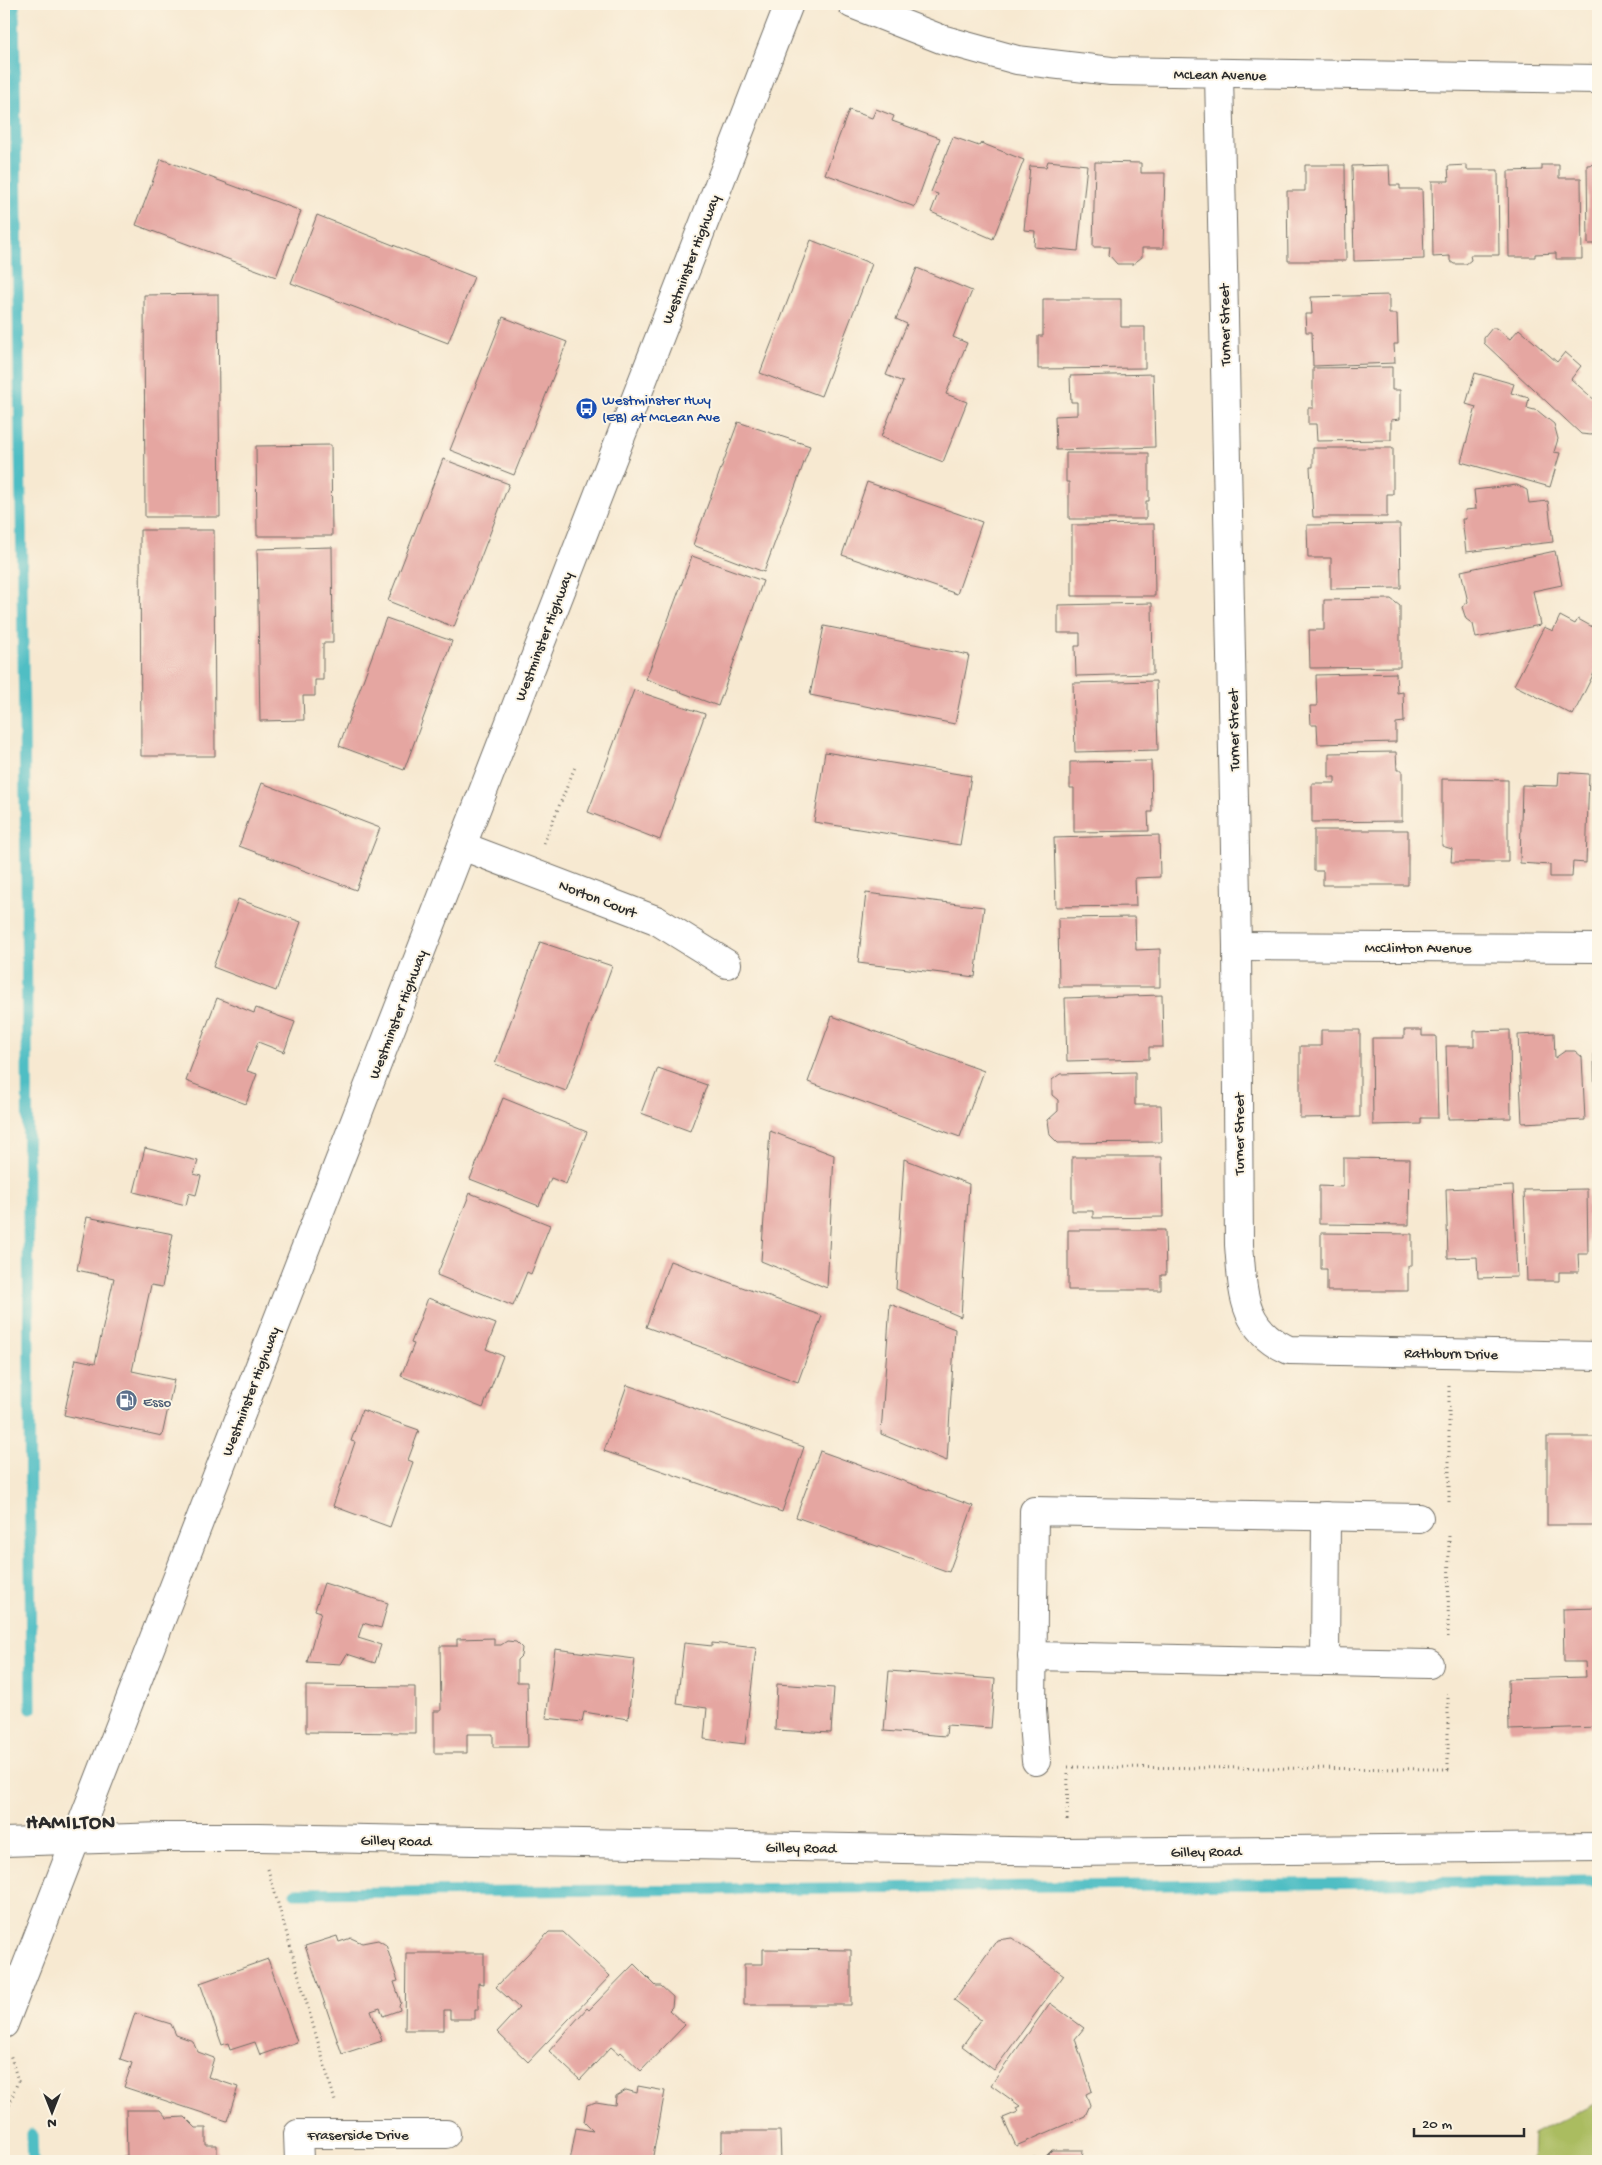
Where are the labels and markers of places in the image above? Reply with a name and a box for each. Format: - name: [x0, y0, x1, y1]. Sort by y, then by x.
- place label: Westminster Hwy (EB) at McLean Ave: [602, 392, 720, 427]
- bus stop icon: Westminster Hwy (EB) at McLean Ave: [574, 396, 598, 420]
- fuel station icon: Esso: [115, 1389, 139, 1413]
- place label: Esso: [143, 1394, 171, 1412]

